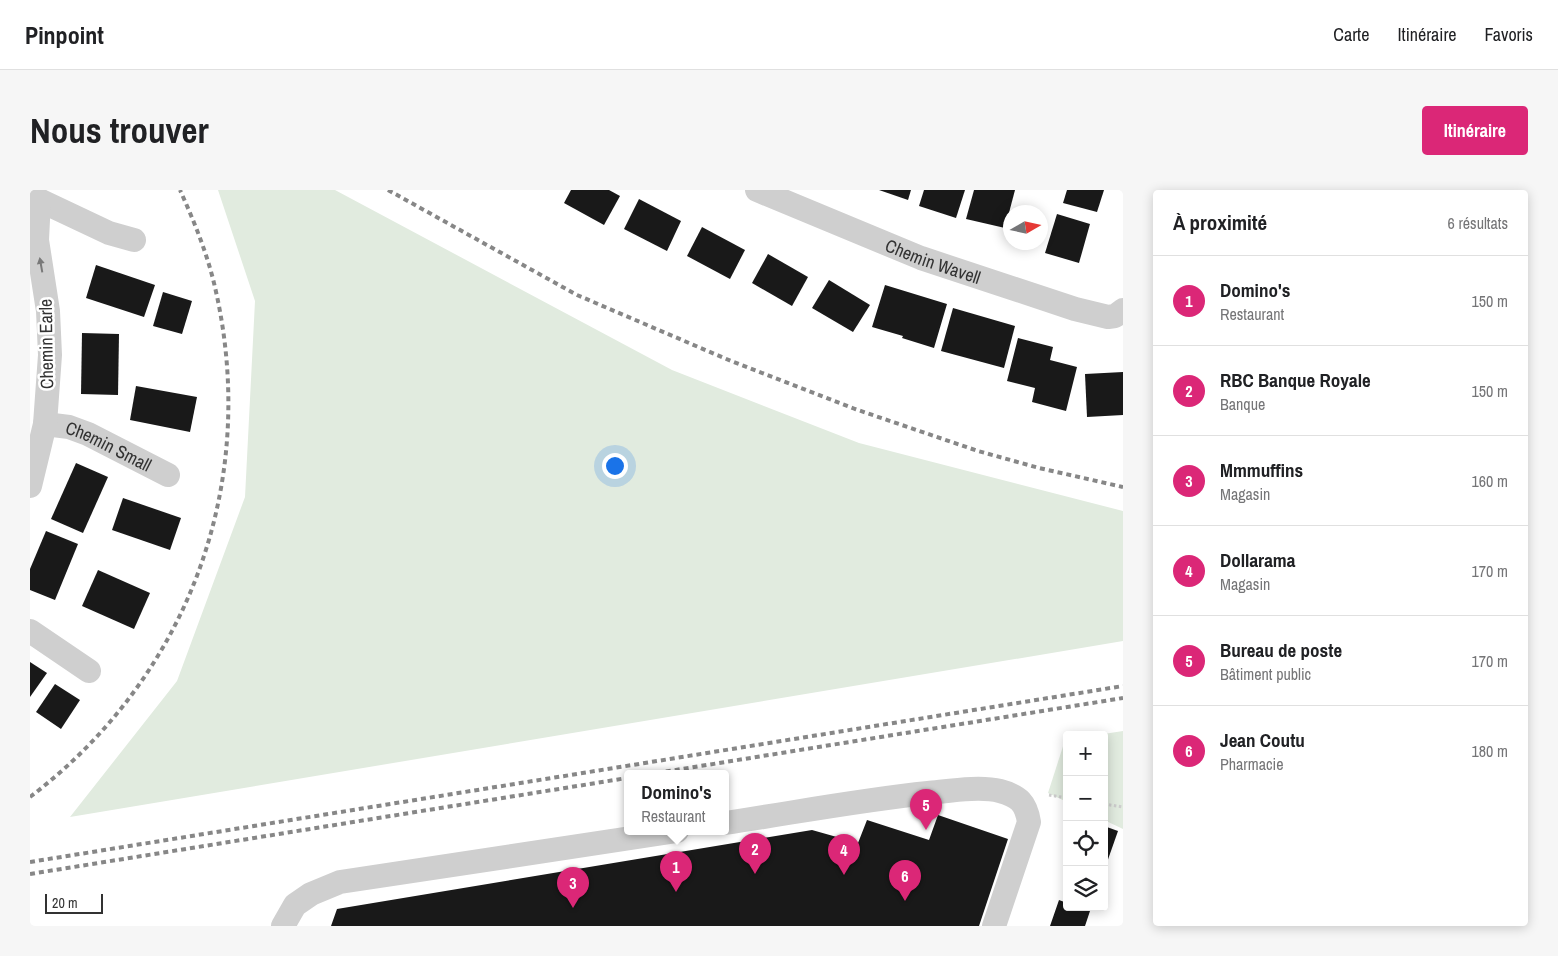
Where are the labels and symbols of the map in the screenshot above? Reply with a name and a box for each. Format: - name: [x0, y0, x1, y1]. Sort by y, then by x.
- north arrow: [1003, 205, 1048, 250]
- street label: Chemin Wavell: [882, 232, 984, 289]
- one-way arrow: [37, 256, 45, 272]
- street label: Chemin Earle: [33, 299, 59, 389]
- street label: Chemin Small: [62, 414, 156, 477]
- your location: [602, 453, 628, 479]
- pin: 5: [910, 789, 942, 830]
- pin: 2: [739, 833, 771, 874]
- pin: 4: [828, 834, 860, 875]
- pin: 1: [660, 851, 692, 892]
- pin: 6: [889, 860, 921, 901]
- pin: 3: [557, 867, 589, 908]
- scale bar: [45, 891, 102, 914]

